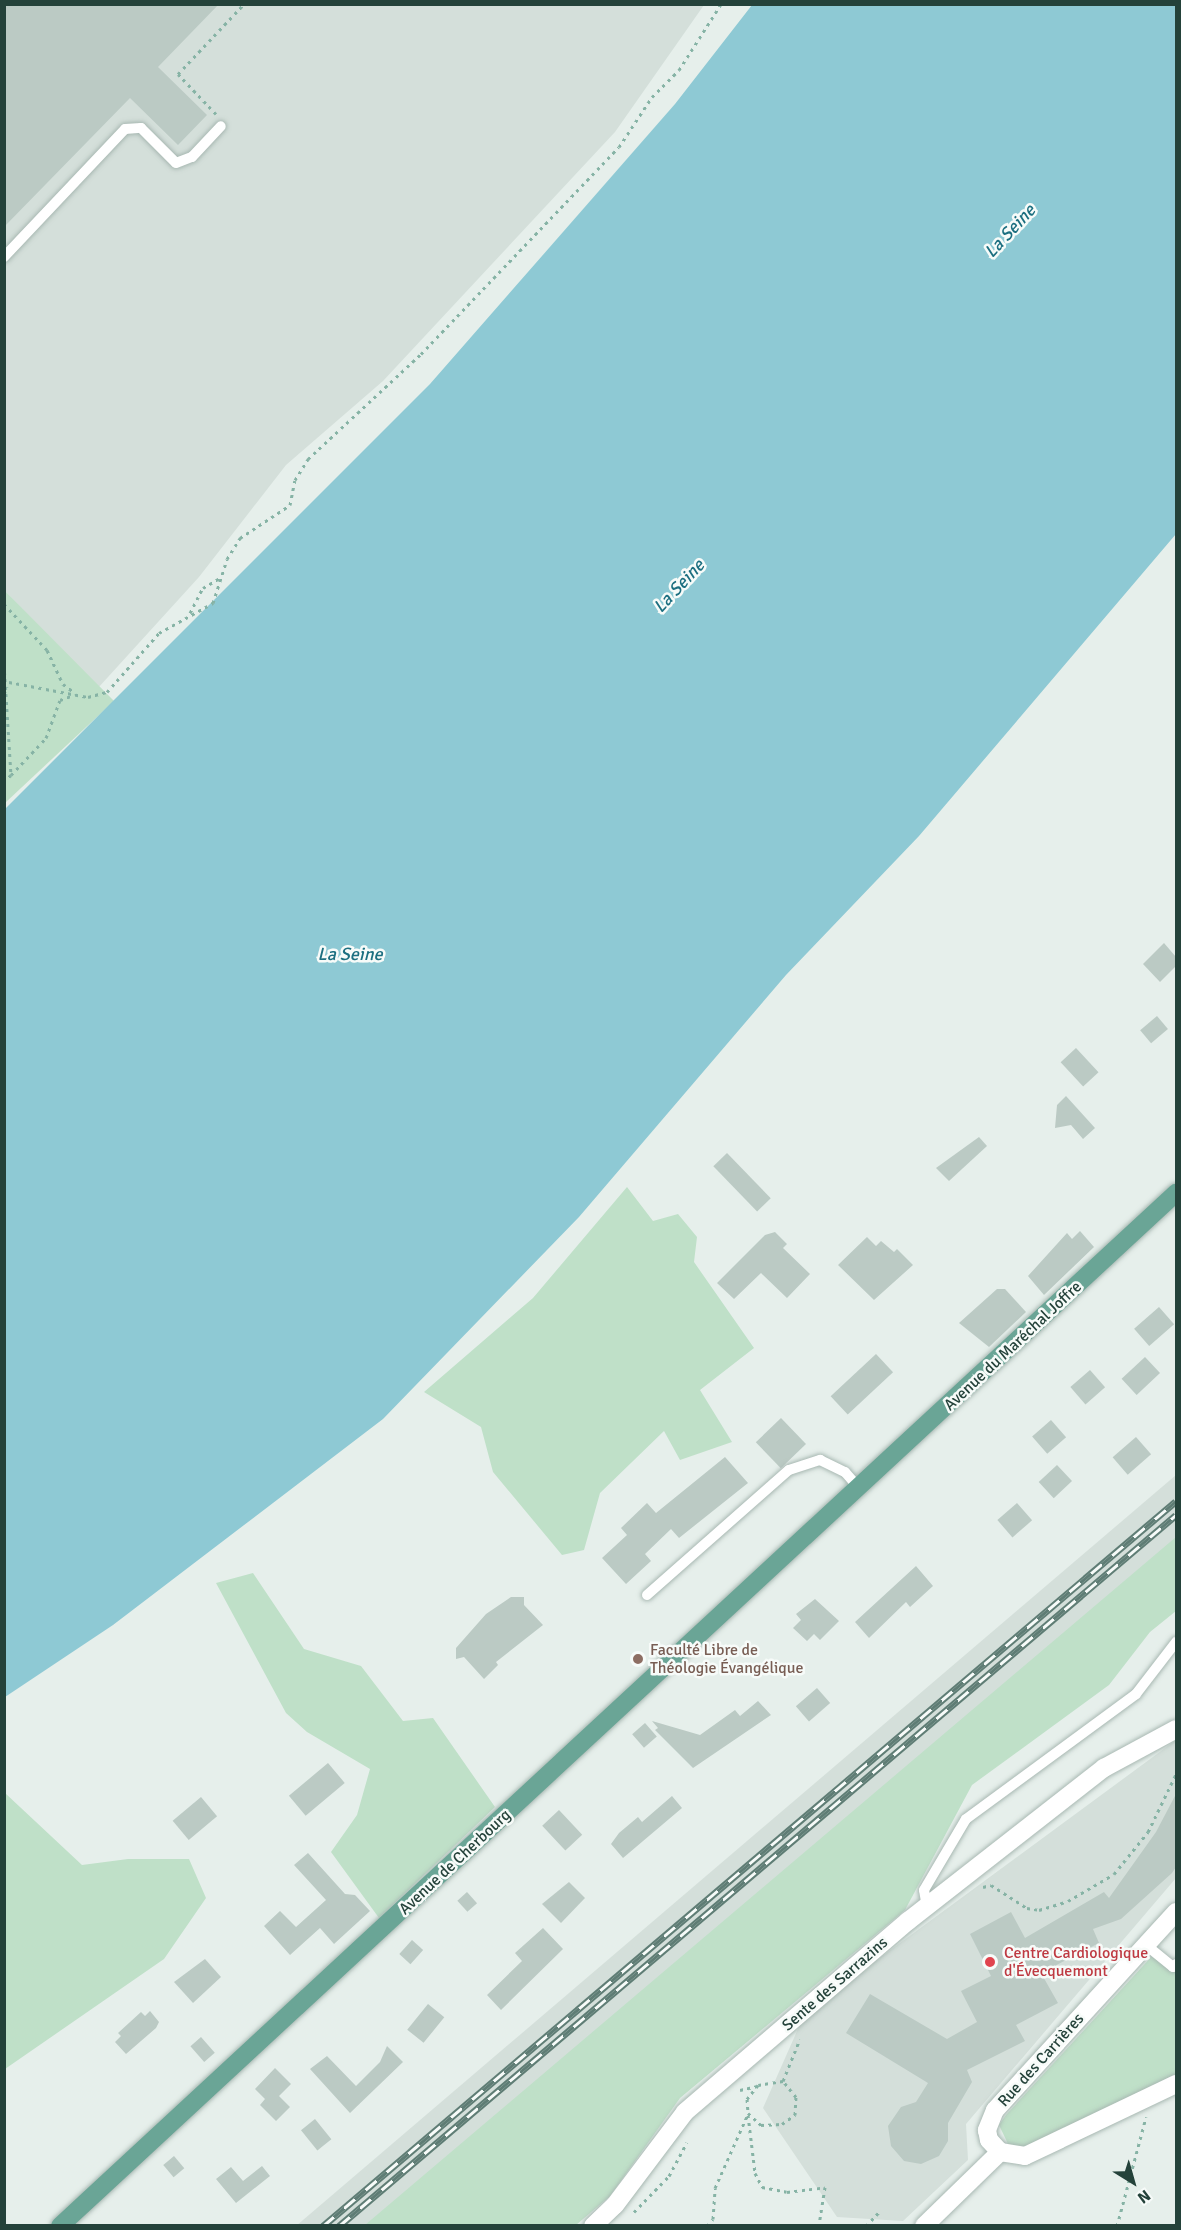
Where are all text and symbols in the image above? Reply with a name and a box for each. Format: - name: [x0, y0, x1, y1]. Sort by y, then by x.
- water label: La Seine: [980, 200, 1040, 262]
- water label: La Seine: [649, 555, 709, 617]
- water label: La Seine: [317, 943, 383, 965]
- street label: Avenue du Maréchal Joffre: [940, 1277, 1086, 1415]
- place label: Faculté Libre de Théologie Évangélique: [650, 1640, 804, 1678]
- marker: Faculté Libre de Théologie Évangélique: [631, 1652, 645, 1666]
- street label: Avenue de Cherbourg: [395, 1805, 515, 1919]
- street label: Sente des Sarrazins: [778, 1933, 892, 2035]
- place label: Centre Cardiologique d'Évecquemont: [1004, 1943, 1148, 1981]
- marker: Centre Cardiologique d'Évecquemont: [981, 1953, 999, 1971]
- street label: Rue des Carrières: [994, 2009, 1088, 2111]
- north arrow: [1103, 2152, 1163, 2212]
- text: N: [1133, 2185, 1154, 2208]

